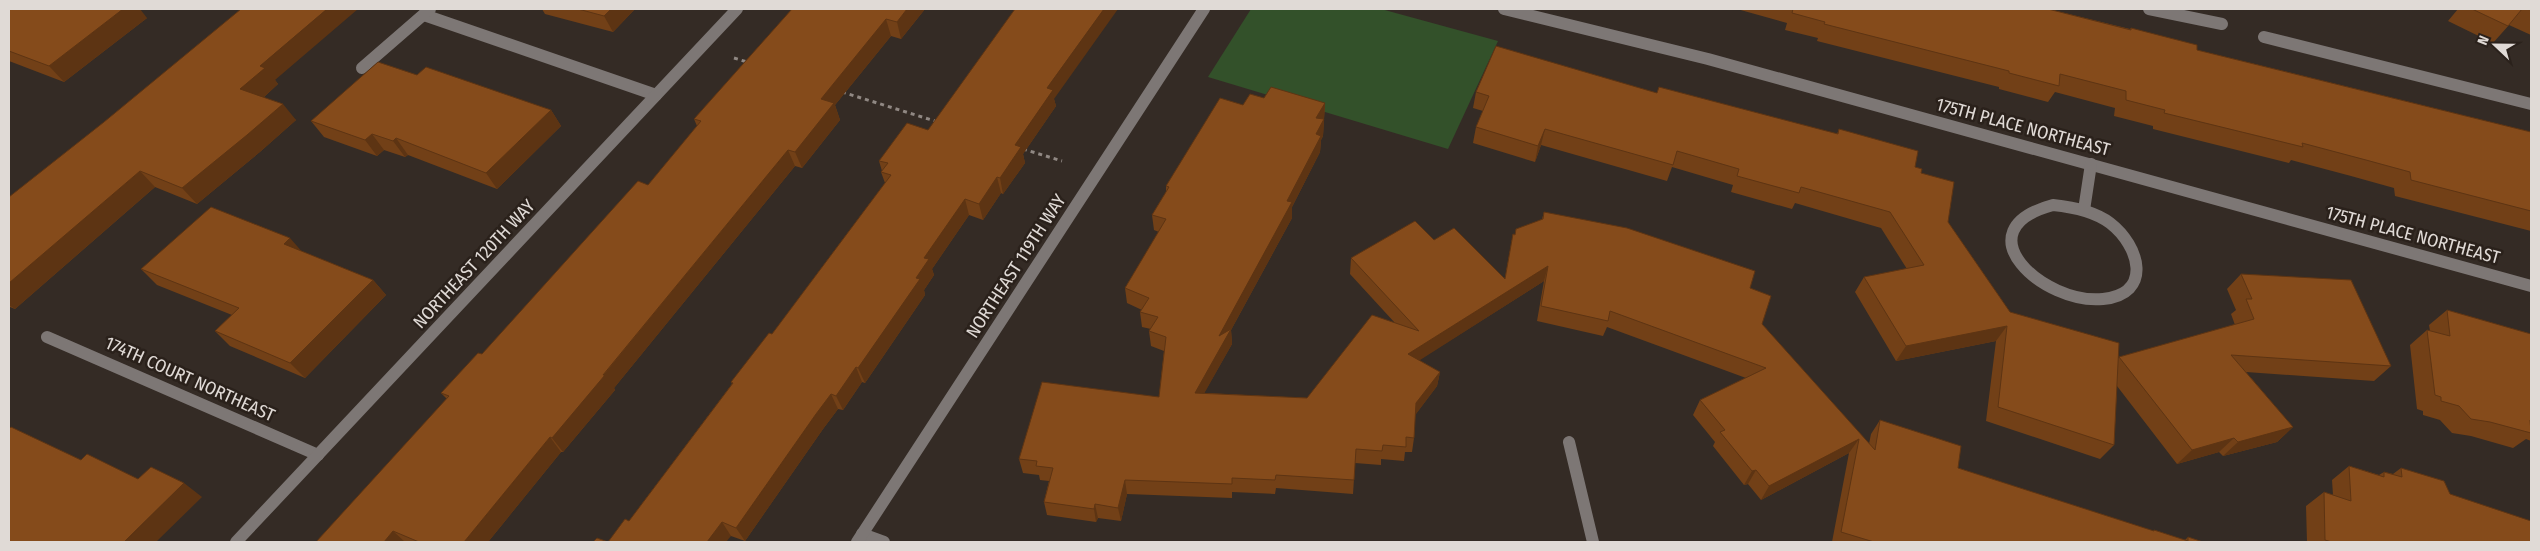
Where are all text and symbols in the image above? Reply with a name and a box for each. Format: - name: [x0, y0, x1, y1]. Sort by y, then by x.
- north arrow: [2470, 20, 2520, 70]
- text: N: [2474, 33, 2493, 47]
- street label: 175TH PLACE NORTHEAST: [1934, 93, 2113, 161]
- street label: NORTHEAST 119TH WAY: [961, 190, 1071, 342]
- street label: NORTHEAST 120TH WAY: [409, 195, 539, 333]
- street label: 175TH PLACE NORTHEAST: [2324, 201, 2503, 269]
- street label: 174TH COURT NORTHEAST: [102, 332, 279, 427]

